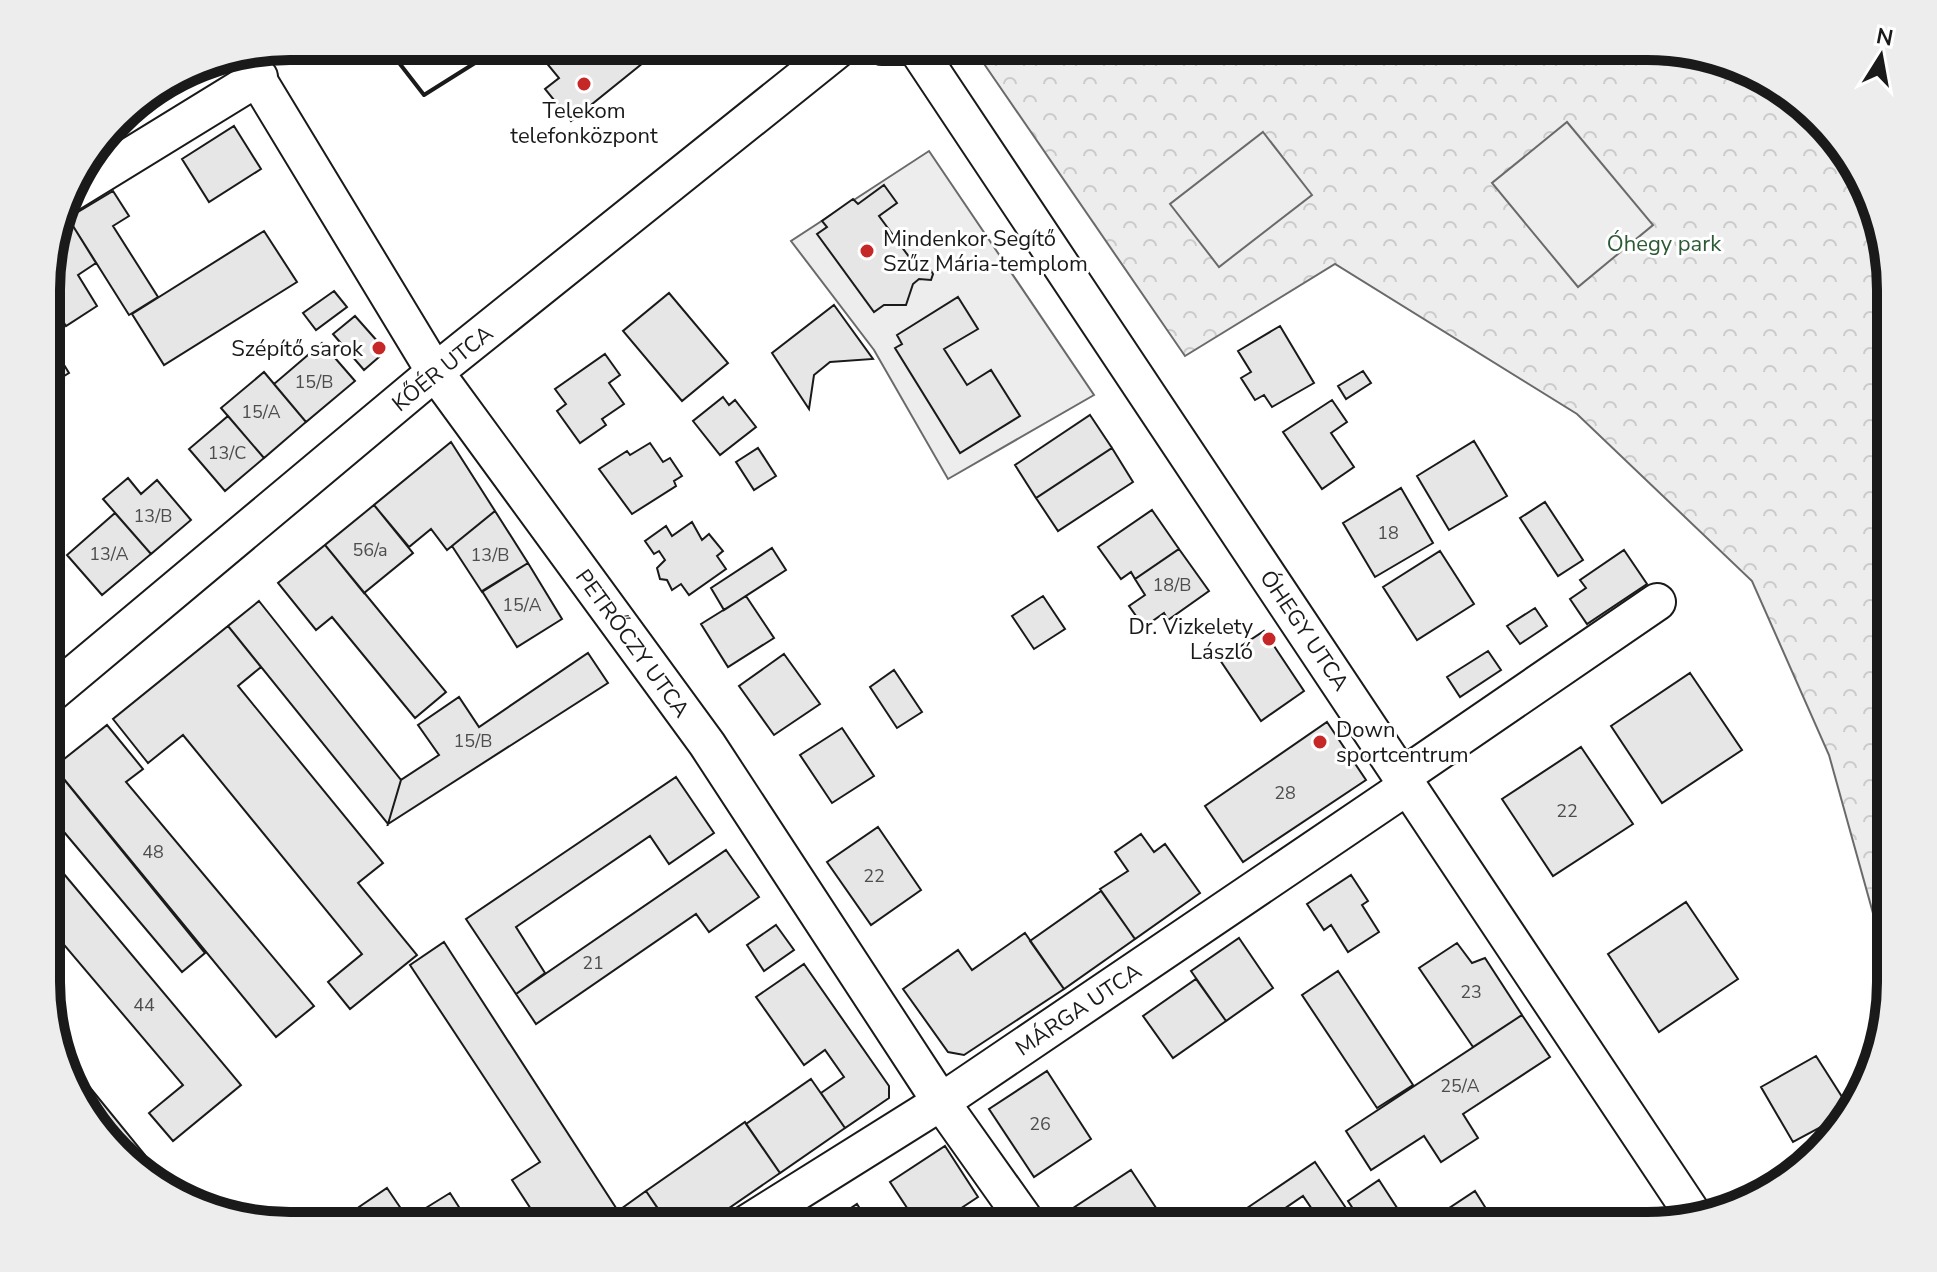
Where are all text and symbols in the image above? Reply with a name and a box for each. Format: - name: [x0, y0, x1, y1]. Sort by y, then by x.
- north arrow: [1841, 16, 1921, 96]
- text: N: [1874, 21, 1896, 54]
- marker: Telekom telefonközpont: [575, 75, 593, 93]
- place label: Telekom telefonközpont: [510, 96, 658, 151]
- place label: Mindenkor Segítő Szűz Mária-templom: [883, 224, 1088, 279]
- park label: Óhegy park: [1607, 229, 1722, 259]
- marker: Mindenkor Segítő Szűz Mária-templom: [858, 242, 876, 260]
- street label: KŐÉR UTCA: [386, 319, 499, 419]
- place label: Szépítő sarok: [231, 334, 364, 364]
- marker: Szépítő sarok: [370, 339, 388, 357]
- house number: 15/B: [295, 370, 333, 394]
- house number: 15/A: [241, 400, 281, 424]
- house number: 13/C: [208, 441, 246, 465]
- house number: 13/B: [134, 504, 172, 528]
- house number: 18: [1377, 521, 1399, 545]
- house number: 56/a: [352, 538, 388, 562]
- house number: 13/A: [89, 542, 129, 566]
- house number: 13/B: [471, 543, 509, 567]
- street label: PETRŐCZY UTCA: [568, 563, 696, 724]
- street label: ÓHEGY UTCA: [1253, 564, 1356, 697]
- house number: 18/B: [1153, 573, 1191, 597]
- house number: 15/A: [502, 593, 542, 617]
- place label: Dr. Vizkelety László: [1128, 612, 1254, 667]
- marker: Dr. Vizkelety László: [1260, 630, 1278, 648]
- place label: Down sportcentrum: [1336, 715, 1469, 770]
- house number: 15/B: [454, 729, 492, 753]
- marker: Down sportcentrum: [1311, 733, 1329, 751]
- house number: 28: [1274, 781, 1296, 805]
- house number: 22: [1556, 799, 1578, 823]
- house number: 48: [142, 840, 164, 864]
- house number: 22: [863, 864, 885, 888]
- house number: 21: [582, 951, 604, 975]
- street label: MÁRGA UTCA: [1010, 957, 1147, 1063]
- house number: 23: [1460, 980, 1482, 1004]
- house number: 44: [133, 993, 155, 1017]
- house number: 25/A: [1440, 1074, 1480, 1098]
- house number: 26: [1029, 1112, 1051, 1136]

